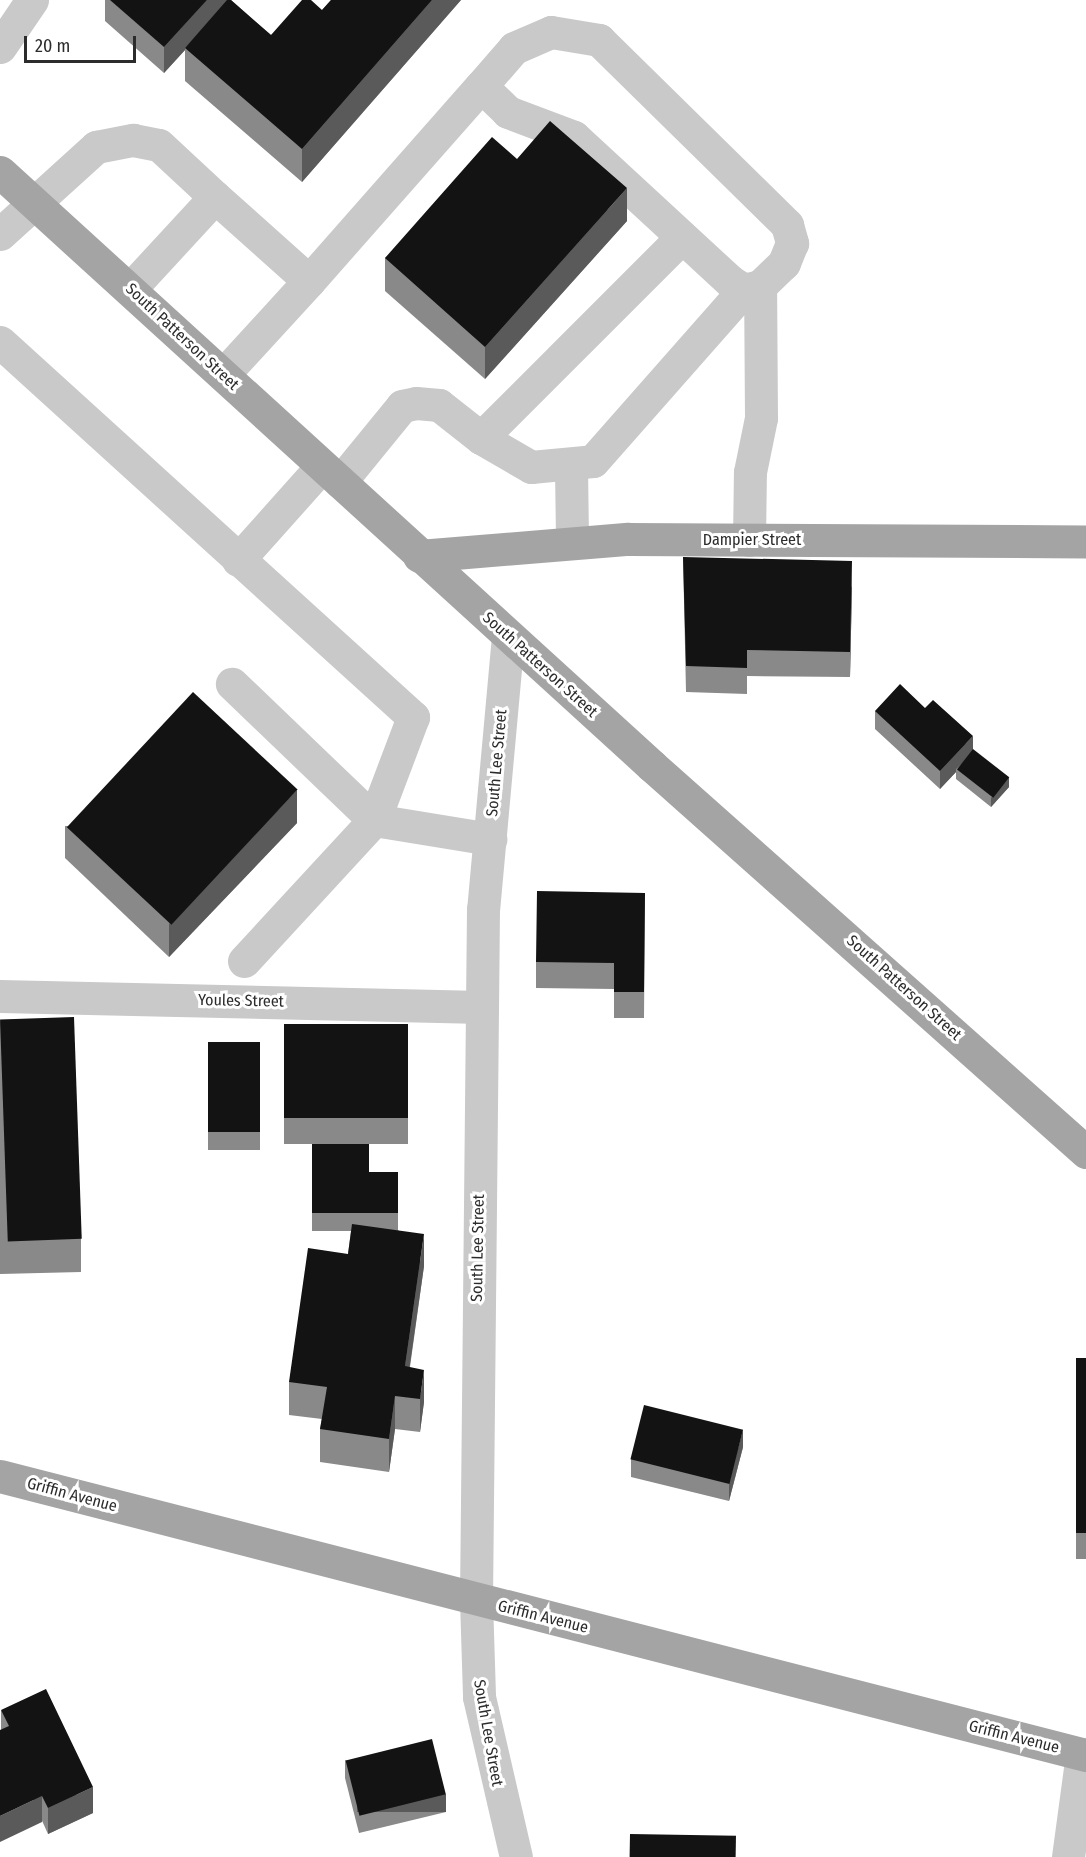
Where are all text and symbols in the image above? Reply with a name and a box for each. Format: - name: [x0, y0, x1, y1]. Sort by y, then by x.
- scale bar: [27, 24, 140, 62]
- text: 20 m: [35, 35, 70, 57]
- street label: South Patterson Street: [121, 280, 243, 394]
- street label: Dampier Street: [703, 530, 801, 550]
- street label: South Patterson Street: [479, 608, 601, 722]
- street label: South Lee Street: [483, 708, 511, 818]
- street label: South Patterson Street: [843, 931, 965, 1045]
- street label: Youles Street: [198, 991, 284, 1011]
- street label: South Lee Street: [467, 1194, 489, 1302]
- street label: Griffin Avenue: [25, 1474, 119, 1516]
- street label: Griffin Avenue: [496, 1597, 590, 1637]
- street label: South Lee Street: [469, 1678, 507, 1788]
- street label: Griffin Avenue: [967, 1717, 1061, 1757]

